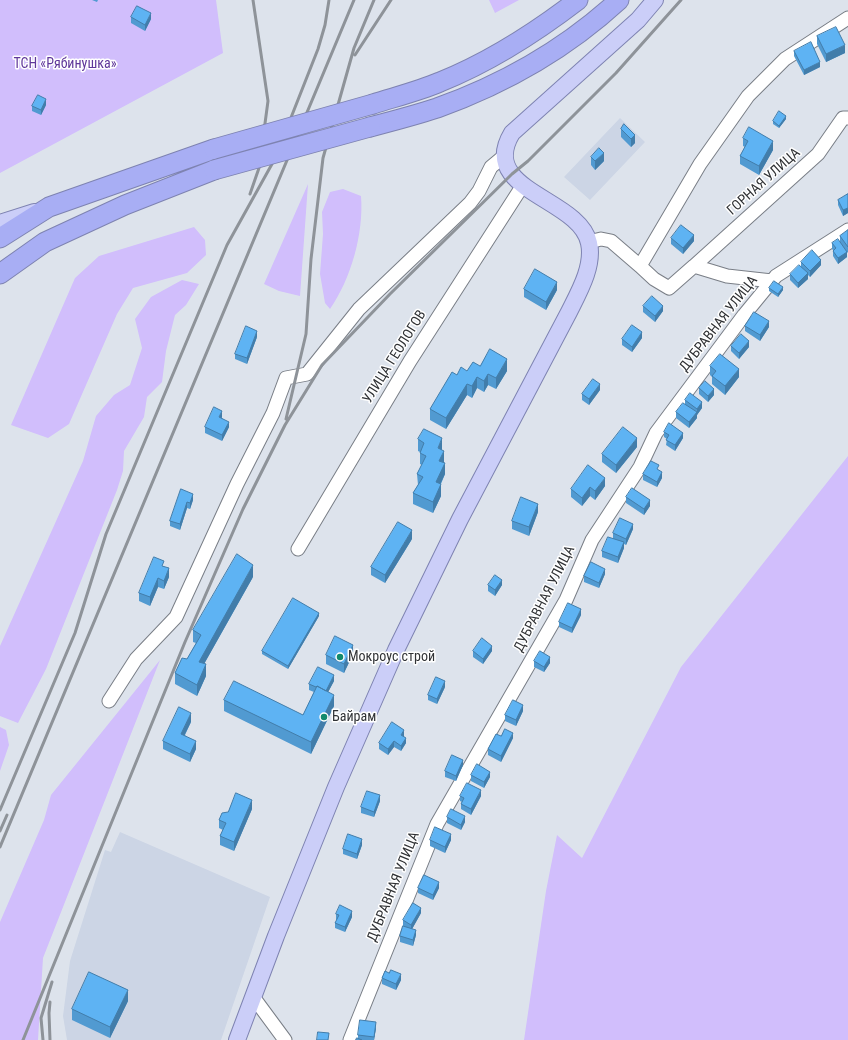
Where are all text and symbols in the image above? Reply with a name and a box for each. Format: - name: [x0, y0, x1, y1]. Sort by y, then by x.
- park label: ТСН «Рябинушка»: [13, 56, 117, 72]
- street label: ГОРНАЯ УЛИЦА: [724, 145, 804, 219]
- street label: ДУБРАВНАЯ УЛИЦА: [676, 273, 762, 375]
- street label: УЛИЦА ГЕОЛОГОВ: [360, 307, 430, 407]
- street label: ДУБРАВНАЯ УЛИЦА: [511, 543, 579, 655]
- place label: Мокроус строй: [348, 649, 435, 665]
- marker: Мокроус строй: [335, 652, 345, 662]
- place label: Байрам: [332, 709, 376, 725]
- marker: Байрам: [319, 712, 329, 722]
- street label: ДУБРАВНАЯ УЛИЦА: [364, 830, 424, 944]

